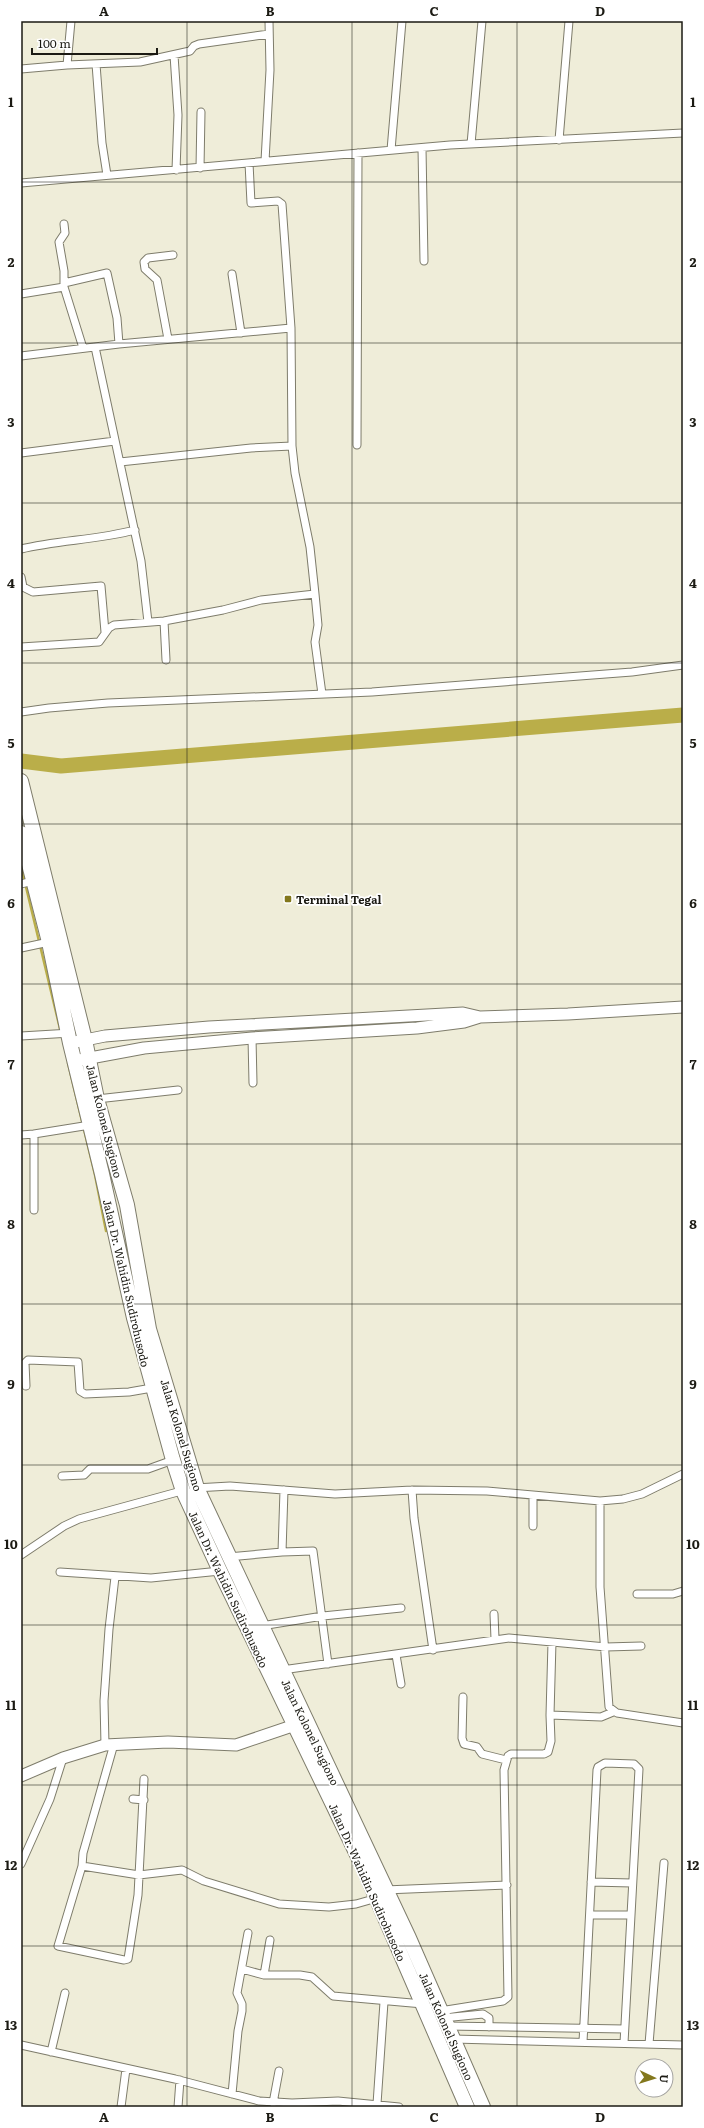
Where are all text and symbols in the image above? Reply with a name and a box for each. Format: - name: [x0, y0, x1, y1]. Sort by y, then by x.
- text: A: [99, 1, 109, 20]
- text: B: [266, 1, 275, 20]
- text: C: [429, 1, 439, 20]
- text: D: [595, 1, 605, 20]
- scale bar: [32, 30, 157, 56]
- text: 100 m: [38, 34, 71, 52]
- text: 1: [8, 92, 14, 111]
- text: 1: [690, 92, 696, 111]
- text: 2: [8, 252, 15, 271]
- text: 2: [690, 252, 697, 271]
- text: 3: [7, 412, 15, 431]
- text: 3: [689, 412, 697, 431]
- text: 4: [7, 573, 15, 592]
- text: 4: [689, 573, 697, 592]
- text: 5: [7, 733, 15, 752]
- text: 5: [689, 733, 697, 752]
- place label: Terminal Tegal: [296, 891, 382, 907]
- text: 6: [7, 893, 15, 912]
- text: 6: [689, 893, 697, 912]
- marker: Terminal Tegal: [283, 894, 293, 904]
- text: 7: [7, 1054, 15, 1073]
- text: 7: [689, 1054, 697, 1073]
- street label: Jalan Kolonel Sugiono: [83, 1062, 127, 1180]
- street label: Jalan Dr. Wahidin Sudirohusodo: [100, 1197, 154, 1369]
- text: 8: [7, 1214, 15, 1233]
- text: 8: [689, 1214, 697, 1233]
- text: 9: [7, 1374, 15, 1393]
- text: 9: [689, 1374, 697, 1393]
- street label: Jalan Kolonel Sugiono: [157, 1377, 207, 1493]
- street label: Jalan Dr. Wahidin Sudirohusodo: [185, 1508, 273, 1670]
- text: 10: [4, 1534, 18, 1553]
- text: 10: [686, 1534, 700, 1553]
- street label: Jalan Kolonel Sugiono: [278, 1676, 344, 1788]
- text: 11: [6, 1695, 17, 1714]
- text: 11: [688, 1695, 699, 1714]
- street label: Jalan Dr. Wahidin Sudirohusodo: [326, 1800, 410, 1964]
- text: 12: [5, 1855, 17, 1874]
- text: 12: [687, 1855, 699, 1874]
- street label: Jalan Kolonel Sugiono: [416, 1969, 478, 2083]
- text: 13: [5, 2015, 17, 2034]
- text: 13: [687, 2015, 699, 2034]
- north arrow: [634, 2058, 674, 2098]
- text: U: [657, 2074, 673, 2084]
- text: A: [99, 2107, 109, 2126]
- text: B: [266, 2107, 275, 2126]
- text: C: [429, 2107, 439, 2126]
- text: D: [595, 2107, 605, 2126]

